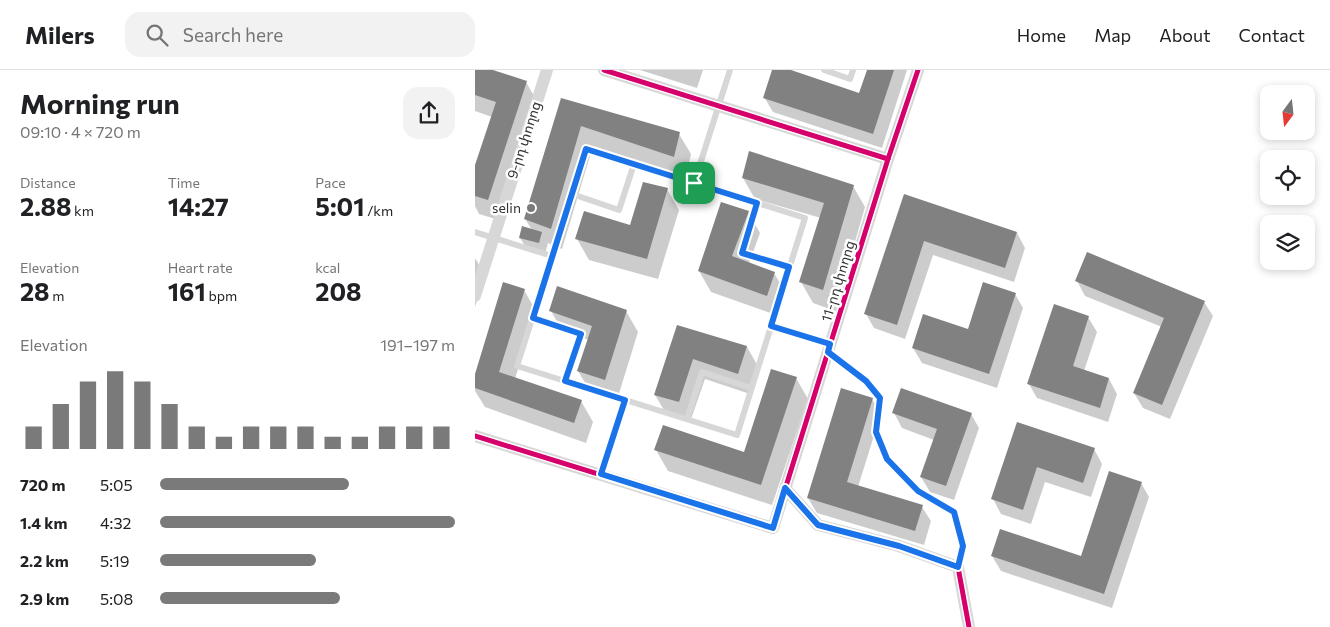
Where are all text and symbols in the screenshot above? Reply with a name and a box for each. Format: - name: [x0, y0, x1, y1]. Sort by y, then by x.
- search box: [125, 12, 475, 57]
- text: Milers: [25, 20, 95, 49]
- icon: search: [143, 21, 171, 49]
- text: Search here: [183, 23, 283, 46]
- text: Home: [1017, 24, 1066, 46]
- text: Map: [1094, 24, 1131, 46]
- text: About: [1159, 24, 1211, 46]
- text: Contact: [1239, 24, 1305, 46]
- north arrow: [1260, 85, 1315, 140]
- map controls: [1260, 85, 1315, 270]
- text: Morning run: [20, 86, 180, 120]
- button: share: [403, 87, 455, 139]
- street label: 9-րդ փողոց: [503, 99, 544, 181]
- text: 09:10 · 4 × 720 m: [20, 122, 141, 141]
- button: locate: [1260, 150, 1315, 205]
- pin: [673, 162, 715, 204]
- icon: arrive: [680, 169, 708, 197]
- text: Distance: [20, 174, 76, 191]
- text: Time: [168, 174, 200, 191]
- text: Pace: [315, 174, 346, 191]
- text: 2.88: [20, 191, 71, 221]
- text: 14:27: [168, 191, 229, 221]
- text: 5:01: [315, 191, 364, 221]
- place label: selin: [492, 199, 521, 216]
- text: km: [71, 202, 94, 219]
- text: /km: [364, 202, 393, 219]
- marker: selin: [525, 202, 537, 214]
- button: layers: [1260, 215, 1315, 270]
- street label: 11-րդ փողոց: [817, 238, 858, 324]
- text: Elevation: [20, 259, 79, 276]
- text: Heart rate: [168, 259, 233, 276]
- text: kcal: [315, 259, 340, 276]
- text: 28: [20, 276, 50, 306]
- text: 161: [168, 276, 206, 306]
- text: 208: [315, 276, 361, 306]
- text: m: [50, 287, 64, 304]
- text: bpm: [206, 287, 237, 304]
- text: Elevation: [20, 335, 88, 354]
- text: 191–197 m: [380, 335, 455, 354]
- text: 720 m: [20, 475, 65, 494]
- text: 5:05: [100, 475, 133, 494]
- text: 1.4 km: [20, 513, 67, 532]
- text: 4:32: [100, 513, 131, 532]
- text: 2.2 km: [20, 551, 69, 570]
- text: 5:19: [100, 551, 130, 570]
- text: 2.9 km: [20, 589, 69, 608]
- text: 5:08: [100, 589, 133, 608]

